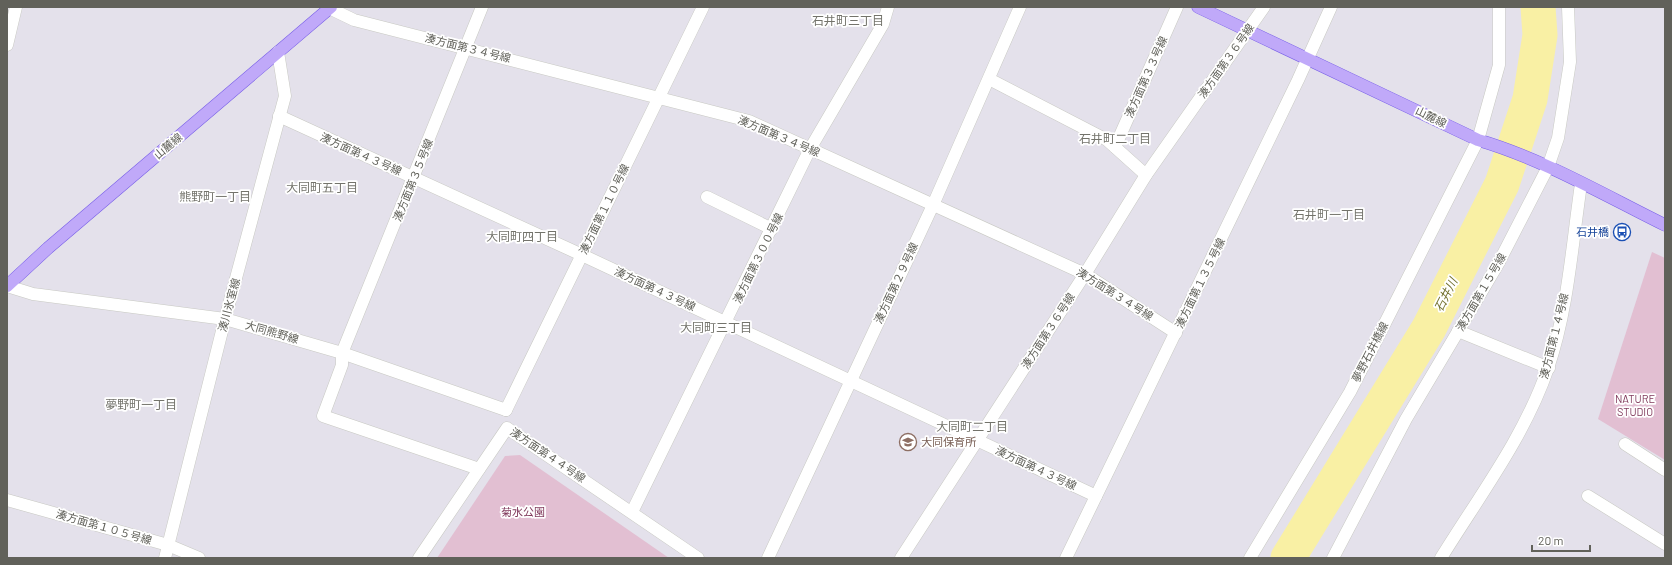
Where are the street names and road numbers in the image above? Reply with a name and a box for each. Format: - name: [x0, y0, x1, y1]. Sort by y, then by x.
- street label: 湊方面第３６号線: [1195, 21, 1256, 100]
- street label: 湊方面第３４号線: [424, 31, 512, 64]
- street label: 湊方面第３３号線: [1122, 34, 1169, 120]
- street label: 山麓線: [1414, 103, 1449, 130]
- street label: 湊方面第３４号線: [736, 112, 822, 159]
- street label: 山麓線: [151, 130, 184, 161]
- street label: 湊方面第４３号線: [318, 130, 404, 177]
- street label: 湊方面第３５号線: [390, 137, 435, 223]
- street label: 湊方面第１１０号線: [576, 161, 631, 256]
- street label: 湊方面第３００号線: [730, 210, 785, 305]
- street label: 湊方面第１３５号線: [1172, 235, 1227, 330]
- street label: 湊方面第２９号線: [871, 240, 920, 325]
- street label: 湊方面第１５号線: [1453, 250, 1508, 333]
- street label: 湊方面第４３号線: [613, 264, 698, 313]
- street label: 湊方面第３４号線: [1075, 265, 1156, 322]
- street label: 湊川氷室線: [215, 277, 242, 333]
- street label: 湊方面第３６号線: [1018, 290, 1077, 371]
- street label: 湊方面第１４号線: [1537, 292, 1570, 380]
- street label: 大同熊野線: [244, 318, 300, 345]
- street label: 夢野石井橋線: [1349, 319, 1390, 384]
- street label: 湊方面第４４号線: [508, 425, 588, 485]
- street label: 湊方面第４３号線: [994, 443, 1079, 492]
- street label: 湊方面第１０５号線: [55, 507, 154, 546]

